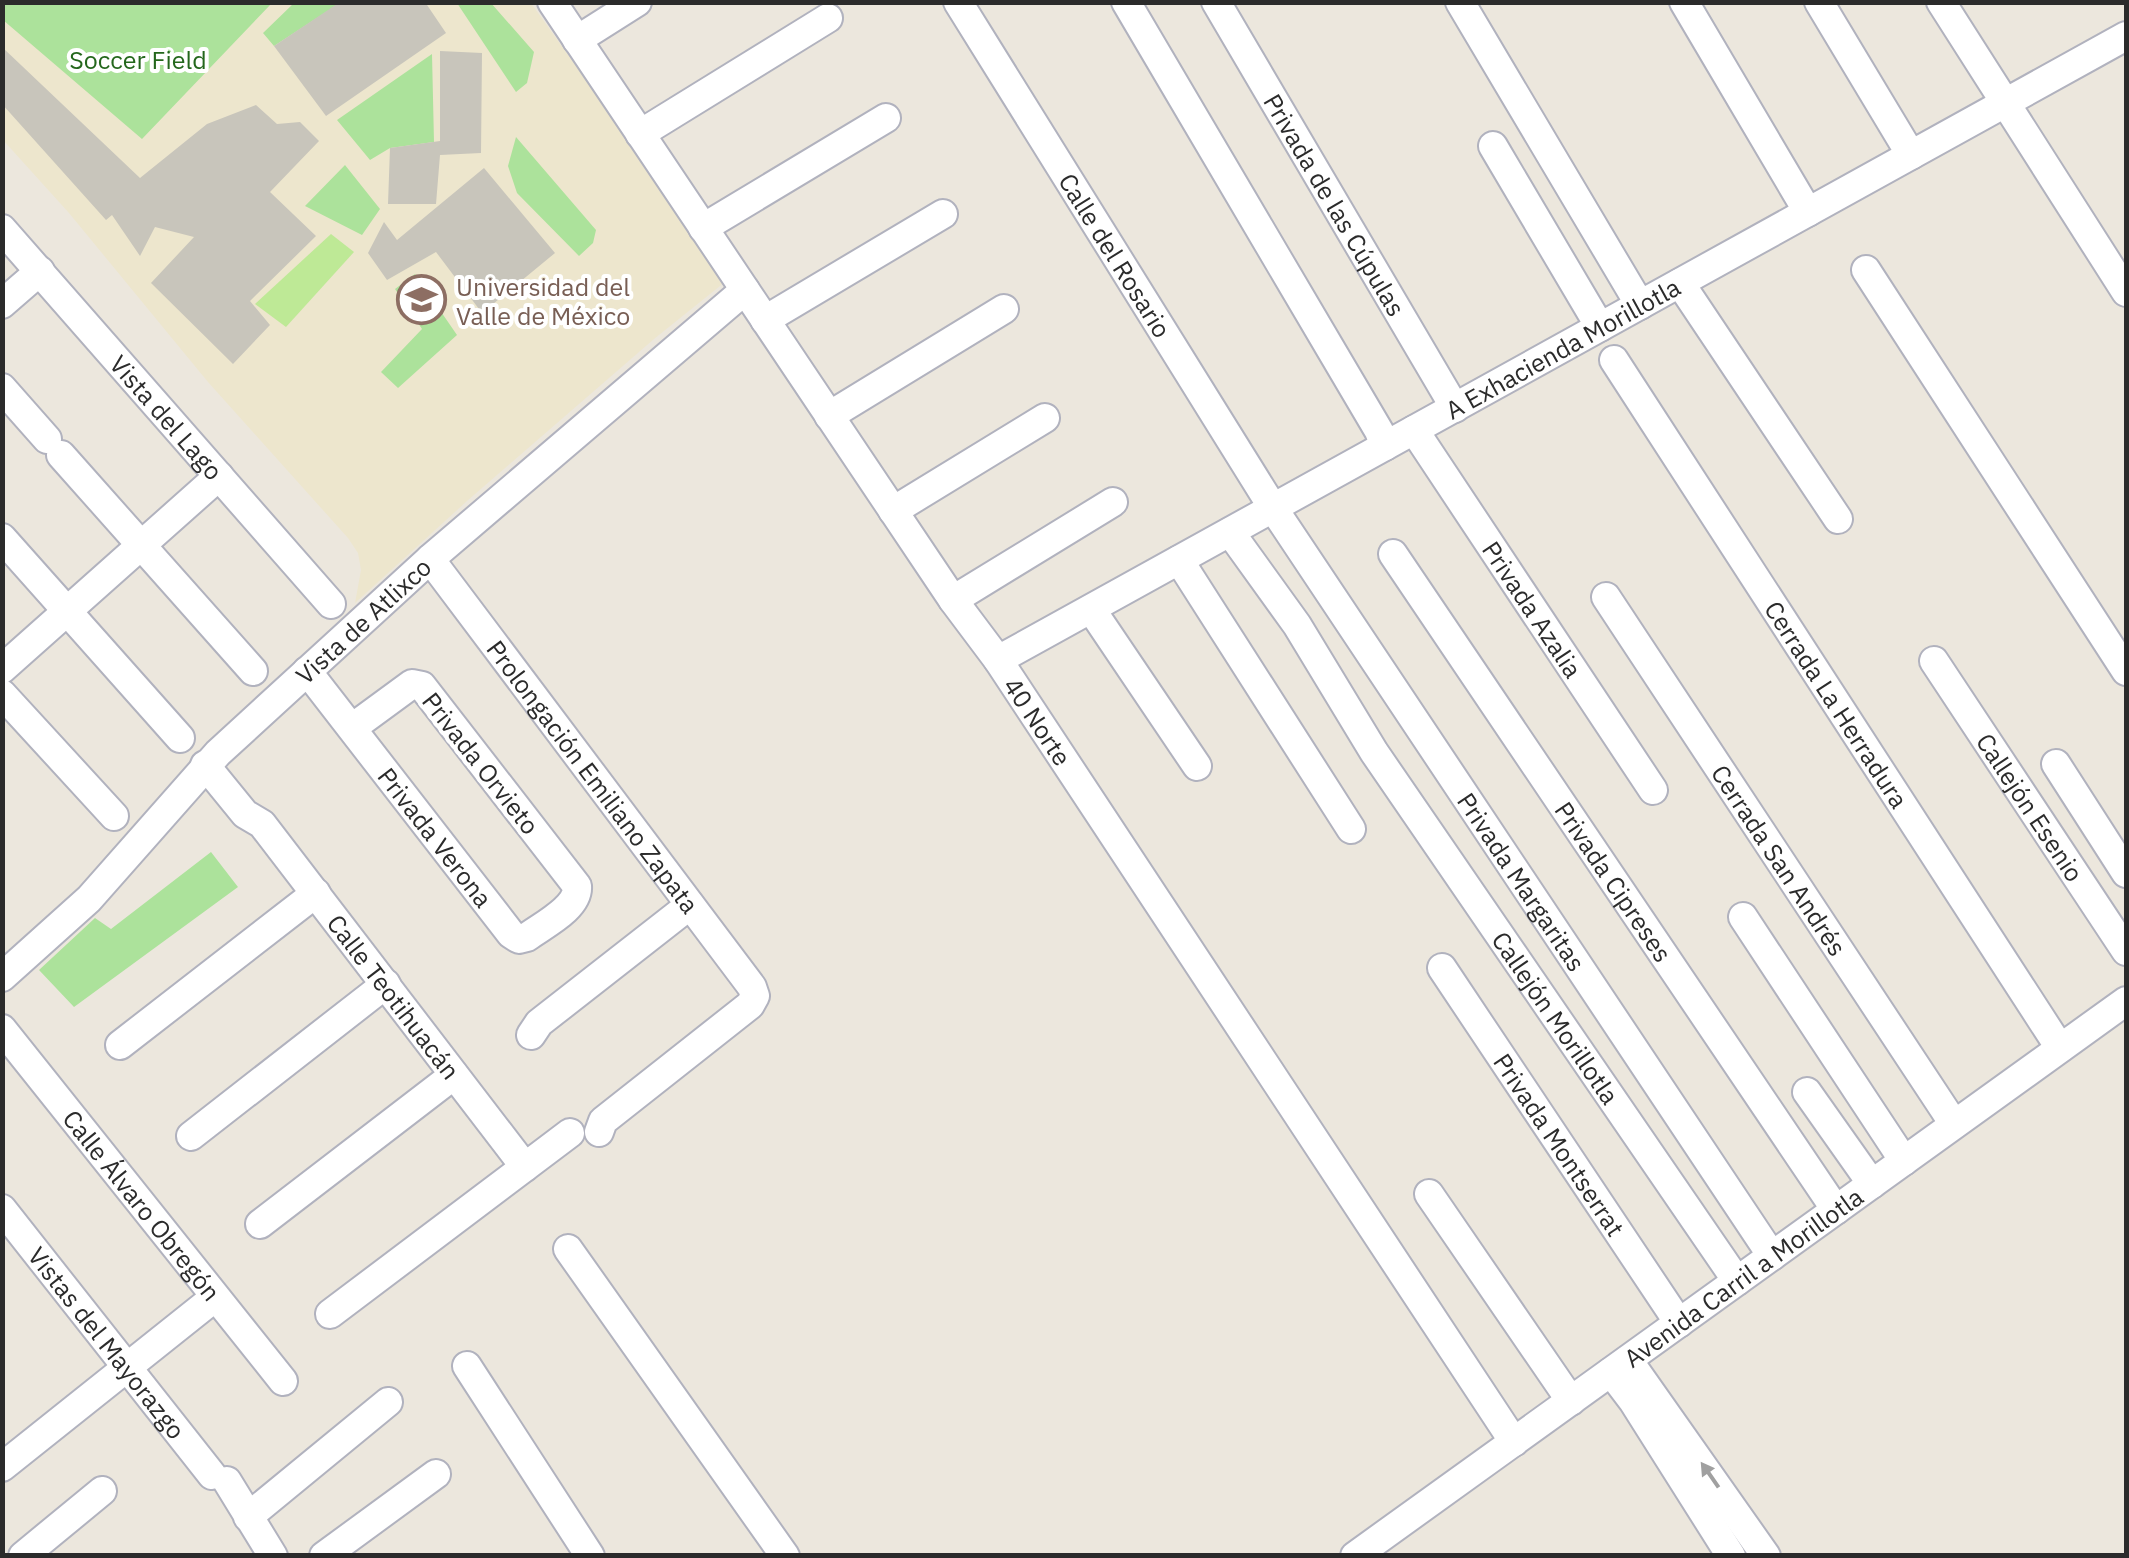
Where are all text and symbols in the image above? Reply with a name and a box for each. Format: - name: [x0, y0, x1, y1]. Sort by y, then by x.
- park label: Soccer Field: [69, 43, 207, 76]
- street label: Privada de las Cúpulas: [1257, 87, 1414, 322]
- street label: Calle del Rosario: [1052, 167, 1179, 343]
- place label: Universidad del Valle de México: [456, 270, 630, 332]
- street label: A Exhacienda Morillotla: [1439, 270, 1686, 426]
- school or university icon: Universidad del Valle de México: [395, 274, 447, 326]
- street label: Vista del Lago: [103, 348, 231, 486]
- street label: Privada Azalia: [1476, 534, 1590, 684]
- street label: Vista de Atlixco: [288, 550, 438, 691]
- street label: Cerrada La Herradura: [1758, 594, 1916, 814]
- street label: Prolongación Emiliano Zapata: [480, 633, 707, 920]
- street label: 40 Norte: [997, 670, 1079, 771]
- street label: Privada Orvieto: [415, 685, 547, 841]
- street label: Callejón Esenio: [1970, 726, 2092, 888]
- street label: Cerrada San Andrés: [1705, 758, 1855, 962]
- street label: Privada Verona: [371, 760, 500, 914]
- street label: Privada Margaritas: [1451, 786, 1594, 977]
- street label: Privada Cipreses: [1548, 795, 1680, 968]
- street label: Calle Teotihuacán: [320, 907, 468, 1085]
- street label: Callejón Morillotla: [1485, 924, 1627, 1110]
- street label: Privada Montserrat: [1487, 1046, 1633, 1242]
- street label: Calle Álvaro Obregón: [56, 1103, 229, 1307]
- street label: Avenida Carril a Morillotla: [1617, 1179, 1869, 1374]
- street label: Vistas del Mayorazgo: [21, 1240, 193, 1445]
- one-way arrow: [1701, 1462, 1720, 1489]

